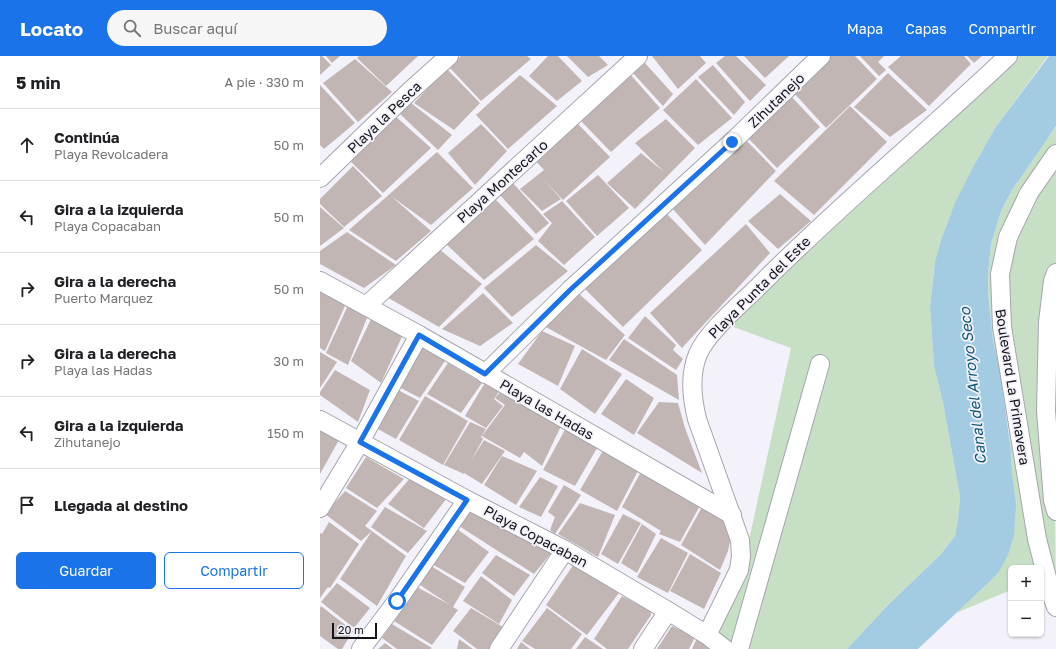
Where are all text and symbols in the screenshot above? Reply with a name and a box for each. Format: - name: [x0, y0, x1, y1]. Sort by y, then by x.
- search box: [107, 10, 387, 46]
- text: Locato: [20, 17, 83, 40]
- icon: search: [121, 17, 143, 39]
- text: Buscar aquí: [153, 19, 237, 37]
- text: Mapa: [847, 20, 883, 37]
- text: Capas: [905, 20, 947, 37]
- text: Compartir: [969, 20, 1036, 37]
- street label: Zihutanejo: [744, 69, 808, 131]
- text: 5 min: [16, 72, 60, 93]
- text: A pie · 330 m: [225, 74, 304, 90]
- street label: Playa la Pesca: [344, 77, 424, 157]
- text: Continúa: [54, 128, 120, 146]
- route end: [723, 133, 741, 151]
- icon: ahead: [16, 134, 38, 156]
- street label: Playa Montecarlo: [453, 136, 551, 226]
- text: 50 m: [274, 137, 304, 153]
- text: Playa Revolcadera: [54, 146, 168, 162]
- text: Gira a la izquierda: [54, 200, 184, 218]
- icon: left: [16, 206, 38, 228]
- text: 50 m: [274, 209, 304, 225]
- text: Playa Copacaban: [54, 218, 161, 234]
- street label: Playa Punta del Este: [704, 232, 814, 342]
- text: Gira a la derecha: [54, 272, 176, 290]
- icon: right: [16, 278, 38, 300]
- text: 50 m: [274, 281, 304, 297]
- text: Puerto Marquez: [54, 290, 153, 306]
- water label: Canal del Arroyo Seco: [955, 305, 990, 466]
- street label: Boulevard La Primavera: [992, 308, 1034, 466]
- text: Gira a la derecha: [54, 344, 176, 362]
- icon: right: [16, 350, 38, 372]
- text: 30 m: [274, 353, 304, 369]
- text: Playa las Hadas: [54, 362, 152, 378]
- street label: Playa las Hadas: [497, 375, 597, 443]
- text: Gira a la izquierda: [54, 416, 184, 434]
- icon: left: [16, 422, 38, 444]
- text: 150 m: [267, 425, 304, 441]
- text: Zihutanejo: [54, 434, 121, 450]
- icon: arrive: [16, 494, 38, 516]
- text: Llegada al destino: [54, 496, 188, 514]
- street label: Playa Copacaban: [481, 501, 591, 571]
- button: Guardar: [16, 552, 156, 589]
- button: Compartir: [164, 552, 304, 589]
- map controls: [1008, 565, 1044, 637]
- button: +: [1008, 565, 1044, 601]
- route start: [388, 592, 406, 610]
- button: −: [1008, 601, 1044, 637]
- scale bar: [332, 621, 377, 640]
- text: 20 m: [338, 623, 364, 636]

